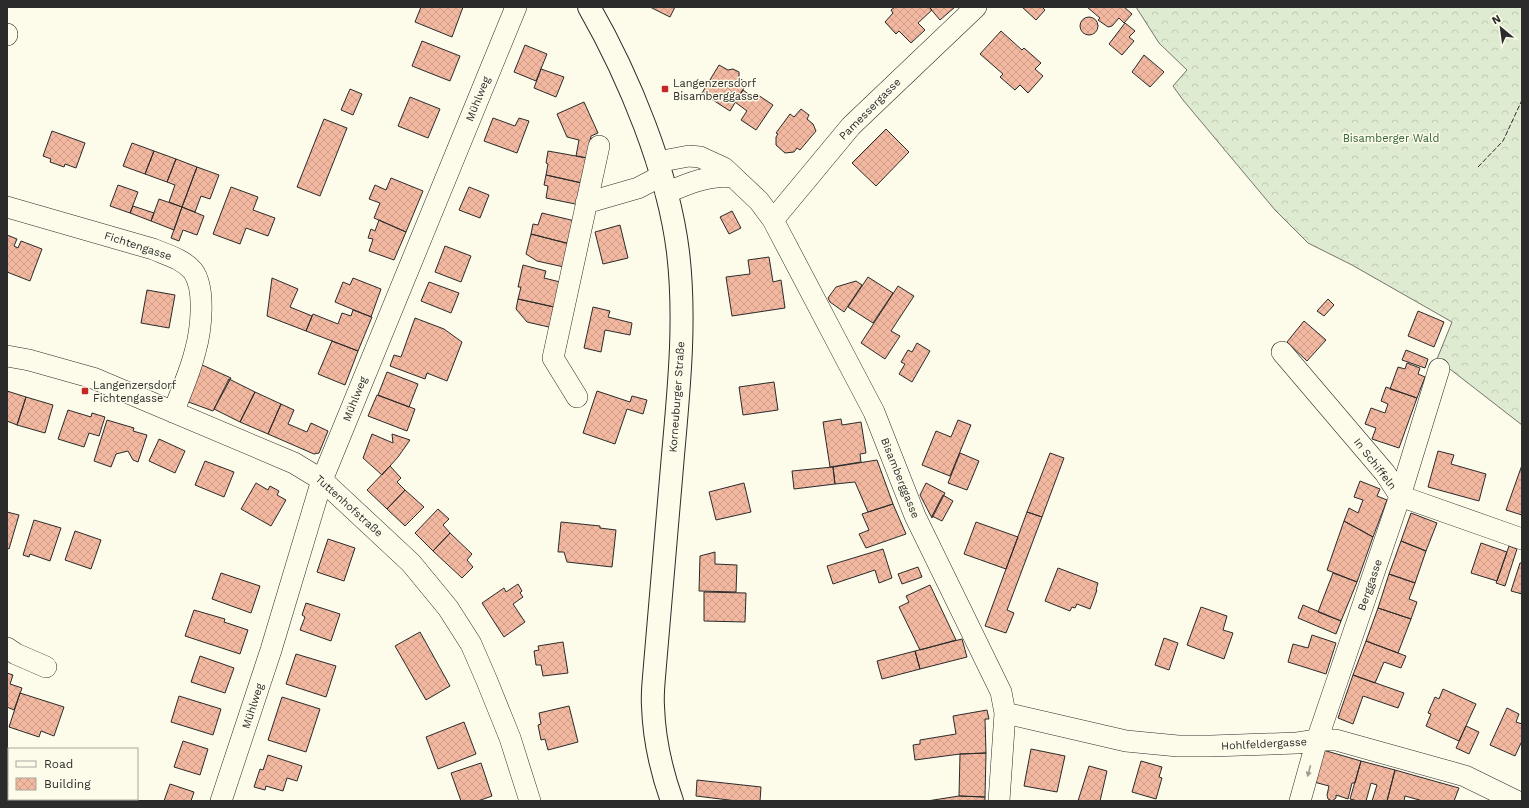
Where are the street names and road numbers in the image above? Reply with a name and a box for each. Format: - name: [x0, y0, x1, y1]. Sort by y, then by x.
- street label: Mühlweg: [463, 75, 493, 123]
- street label: Pamessergasse: [836, 75, 904, 143]
- street label: Fichtengasse: [103, 229, 173, 263]
- street label: Korneuburger Straße: [667, 341, 687, 453]
- street label: Mühlweg: [340, 375, 370, 423]
- street label: Bisamberggasse: [878, 436, 922, 520]
- street label: In Schiffeln: [1351, 436, 1399, 492]
- street label: Tuttenhofstraße: [313, 472, 385, 540]
- street label: Berggasse: [1355, 558, 1385, 612]
- street label: Mühlweg: [240, 681, 267, 731]
- street label: Hohlfeldergasse: [1221, 735, 1307, 753]

